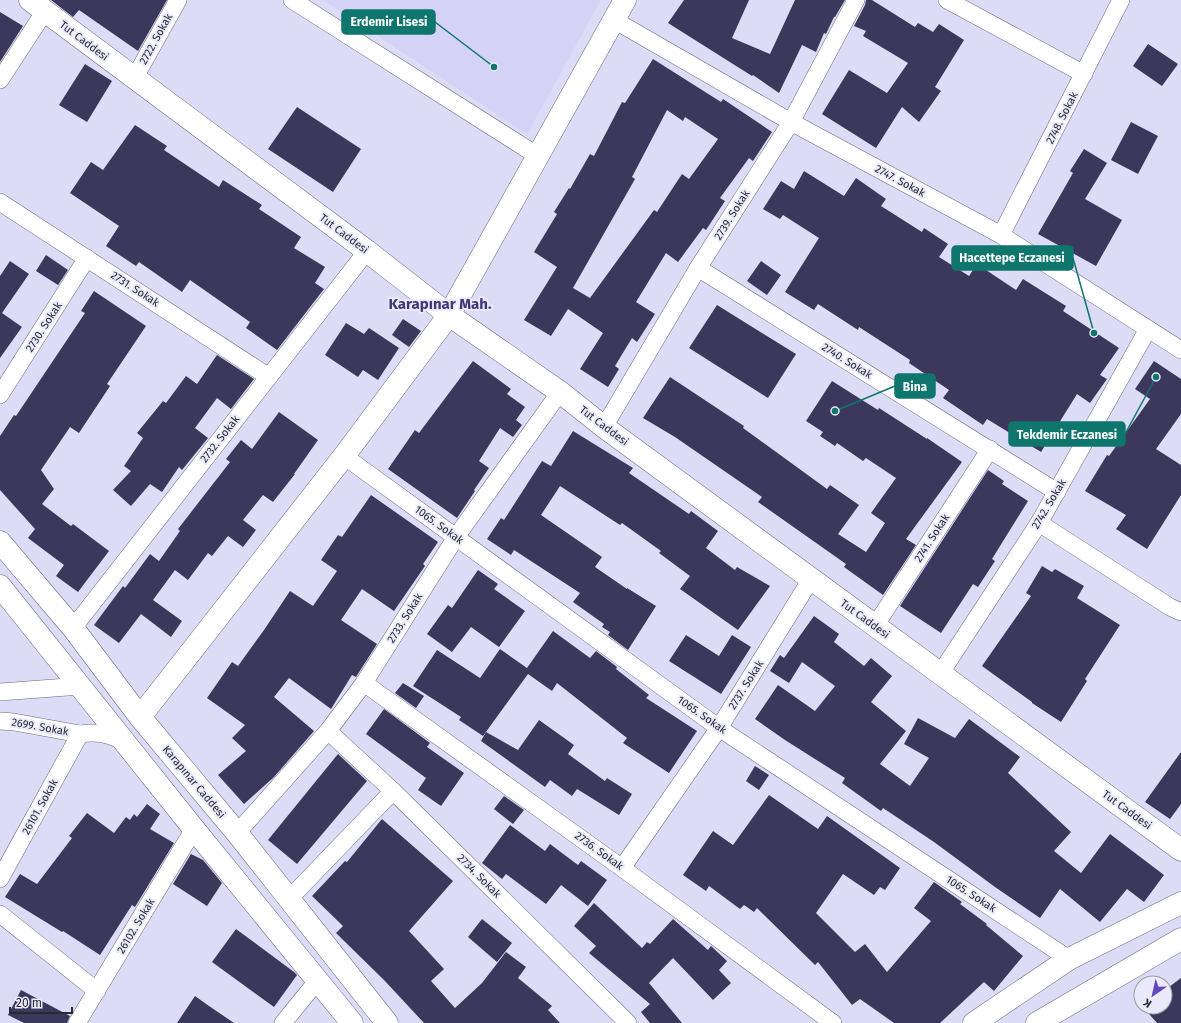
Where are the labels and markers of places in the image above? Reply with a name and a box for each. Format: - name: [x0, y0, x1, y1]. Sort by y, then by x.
- callout: Erdemir Lisesi: [342, 10, 435, 34]
- callout: Hacettepe Eczanesi: [952, 246, 1073, 270]
- callout: Bina: [895, 374, 935, 398]
- callout: Tekdemir Eczanesi: [1009, 422, 1125, 446]

